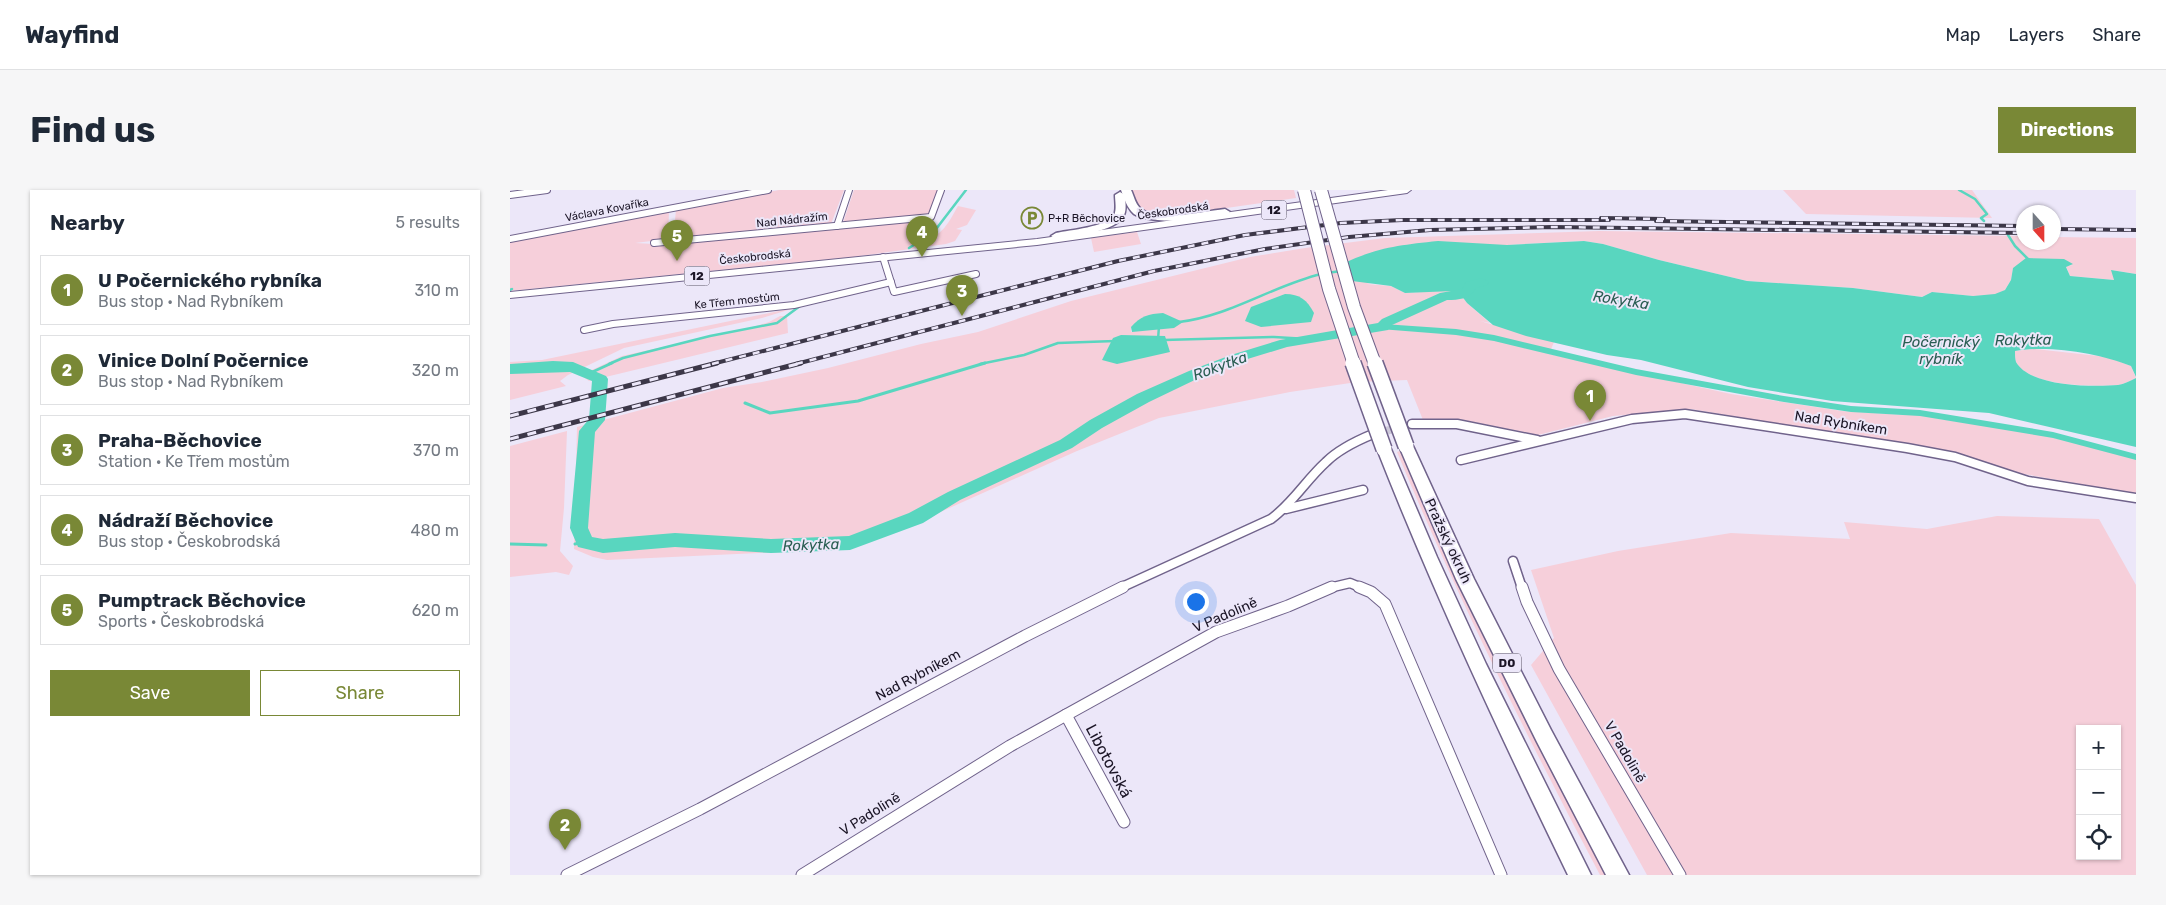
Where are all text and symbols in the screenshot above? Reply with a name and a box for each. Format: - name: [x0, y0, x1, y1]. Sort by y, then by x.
- text: Wayfind: [25, 21, 119, 49]
- text: Map: [1946, 24, 1981, 46]
- text: Layers: [2009, 24, 2064, 46]
- text: Share: [2092, 24, 2141, 46]
- button: Directions: [1998, 107, 2136, 153]
- text: Find us: [30, 109, 155, 151]
- street label: Václava Kovaříka: [564, 196, 650, 224]
- street label: Českobrodská: [1137, 200, 1209, 222]
- road number: 12: [1262, 200, 1286, 220]
- north arrow: [2016, 205, 2061, 250]
- parking icon: P+R Běchovice: [1020, 206, 1044, 230]
- text: Nearby: [50, 210, 125, 235]
- street label: Nad Nádražím: [756, 210, 828, 230]
- place label: P+R Běchovice: [1048, 212, 1125, 225]
- text: 5 results: [396, 213, 460, 232]
- pin: 4: [906, 216, 938, 257]
- pin: 5: [661, 220, 693, 261]
- street label: Českobrodská: [719, 247, 791, 267]
- road number: 12: [684, 266, 710, 285]
- text: U Počernického rybníka: [98, 269, 322, 292]
- pin: 3: [946, 275, 978, 316]
- text: 1: [63, 281, 71, 300]
- text: 310 m: [415, 281, 459, 300]
- water label: Rokytka: [1592, 287, 1651, 313]
- street label: Ke Třem mostům: [694, 290, 781, 312]
- text: Bus stop · Nad Rybníkem: [98, 292, 284, 311]
- water label: Rokytka: [1995, 331, 2052, 349]
- water label: Počernický rybník: [1902, 333, 1981, 368]
- water label: Rokytka: [1190, 348, 1250, 384]
- text: Vinice Dolní Počernice: [98, 349, 309, 372]
- text: 2: [62, 361, 72, 380]
- text: 320 m: [412, 361, 459, 380]
- text: Bus stop · Nad Rybníkem: [98, 372, 284, 391]
- pin: 1: [1574, 380, 1606, 421]
- street label: Nad Rybníkem: [1793, 407, 1889, 439]
- text: Praha-Běchovice: [98, 429, 262, 452]
- text: 3: [62, 441, 72, 460]
- text: 370 m: [413, 441, 459, 460]
- text: Station · Ke Třem mostům: [98, 452, 290, 471]
- street label: Pražský okruh: [1421, 496, 1475, 586]
- text: Nádraží Běchovice: [98, 509, 273, 532]
- text: 4: [62, 521, 72, 540]
- text: 480 m: [411, 521, 459, 540]
- text: Bus stop · Českobrodská: [98, 532, 281, 551]
- water label: Rokytka: [782, 535, 840, 555]
- text: Pumptrack Běchovice: [98, 589, 306, 612]
- your location: [1183, 589, 1209, 615]
- street label: V Padolině: [1190, 594, 1260, 636]
- text: 5: [62, 601, 72, 620]
- text: 620 m: [412, 601, 459, 620]
- text: Sports · Českobrodská: [98, 612, 264, 631]
- street label: Nad Rybníkem: [873, 646, 963, 704]
- road number: D0: [1493, 653, 1521, 672]
- button: Save: [50, 670, 250, 716]
- button: Share: [260, 670, 460, 716]
- street label: V Padolině: [1601, 718, 1650, 786]
- street label: Libotovská: [1082, 721, 1136, 801]
- map controls: [2076, 725, 2121, 860]
- button: +: [2076, 725, 2121, 770]
- button: −: [2076, 770, 2121, 815]
- street label: V Padolině: [837, 789, 904, 839]
- pin: 2: [549, 809, 581, 850]
- button: locate: [2076, 815, 2121, 860]

